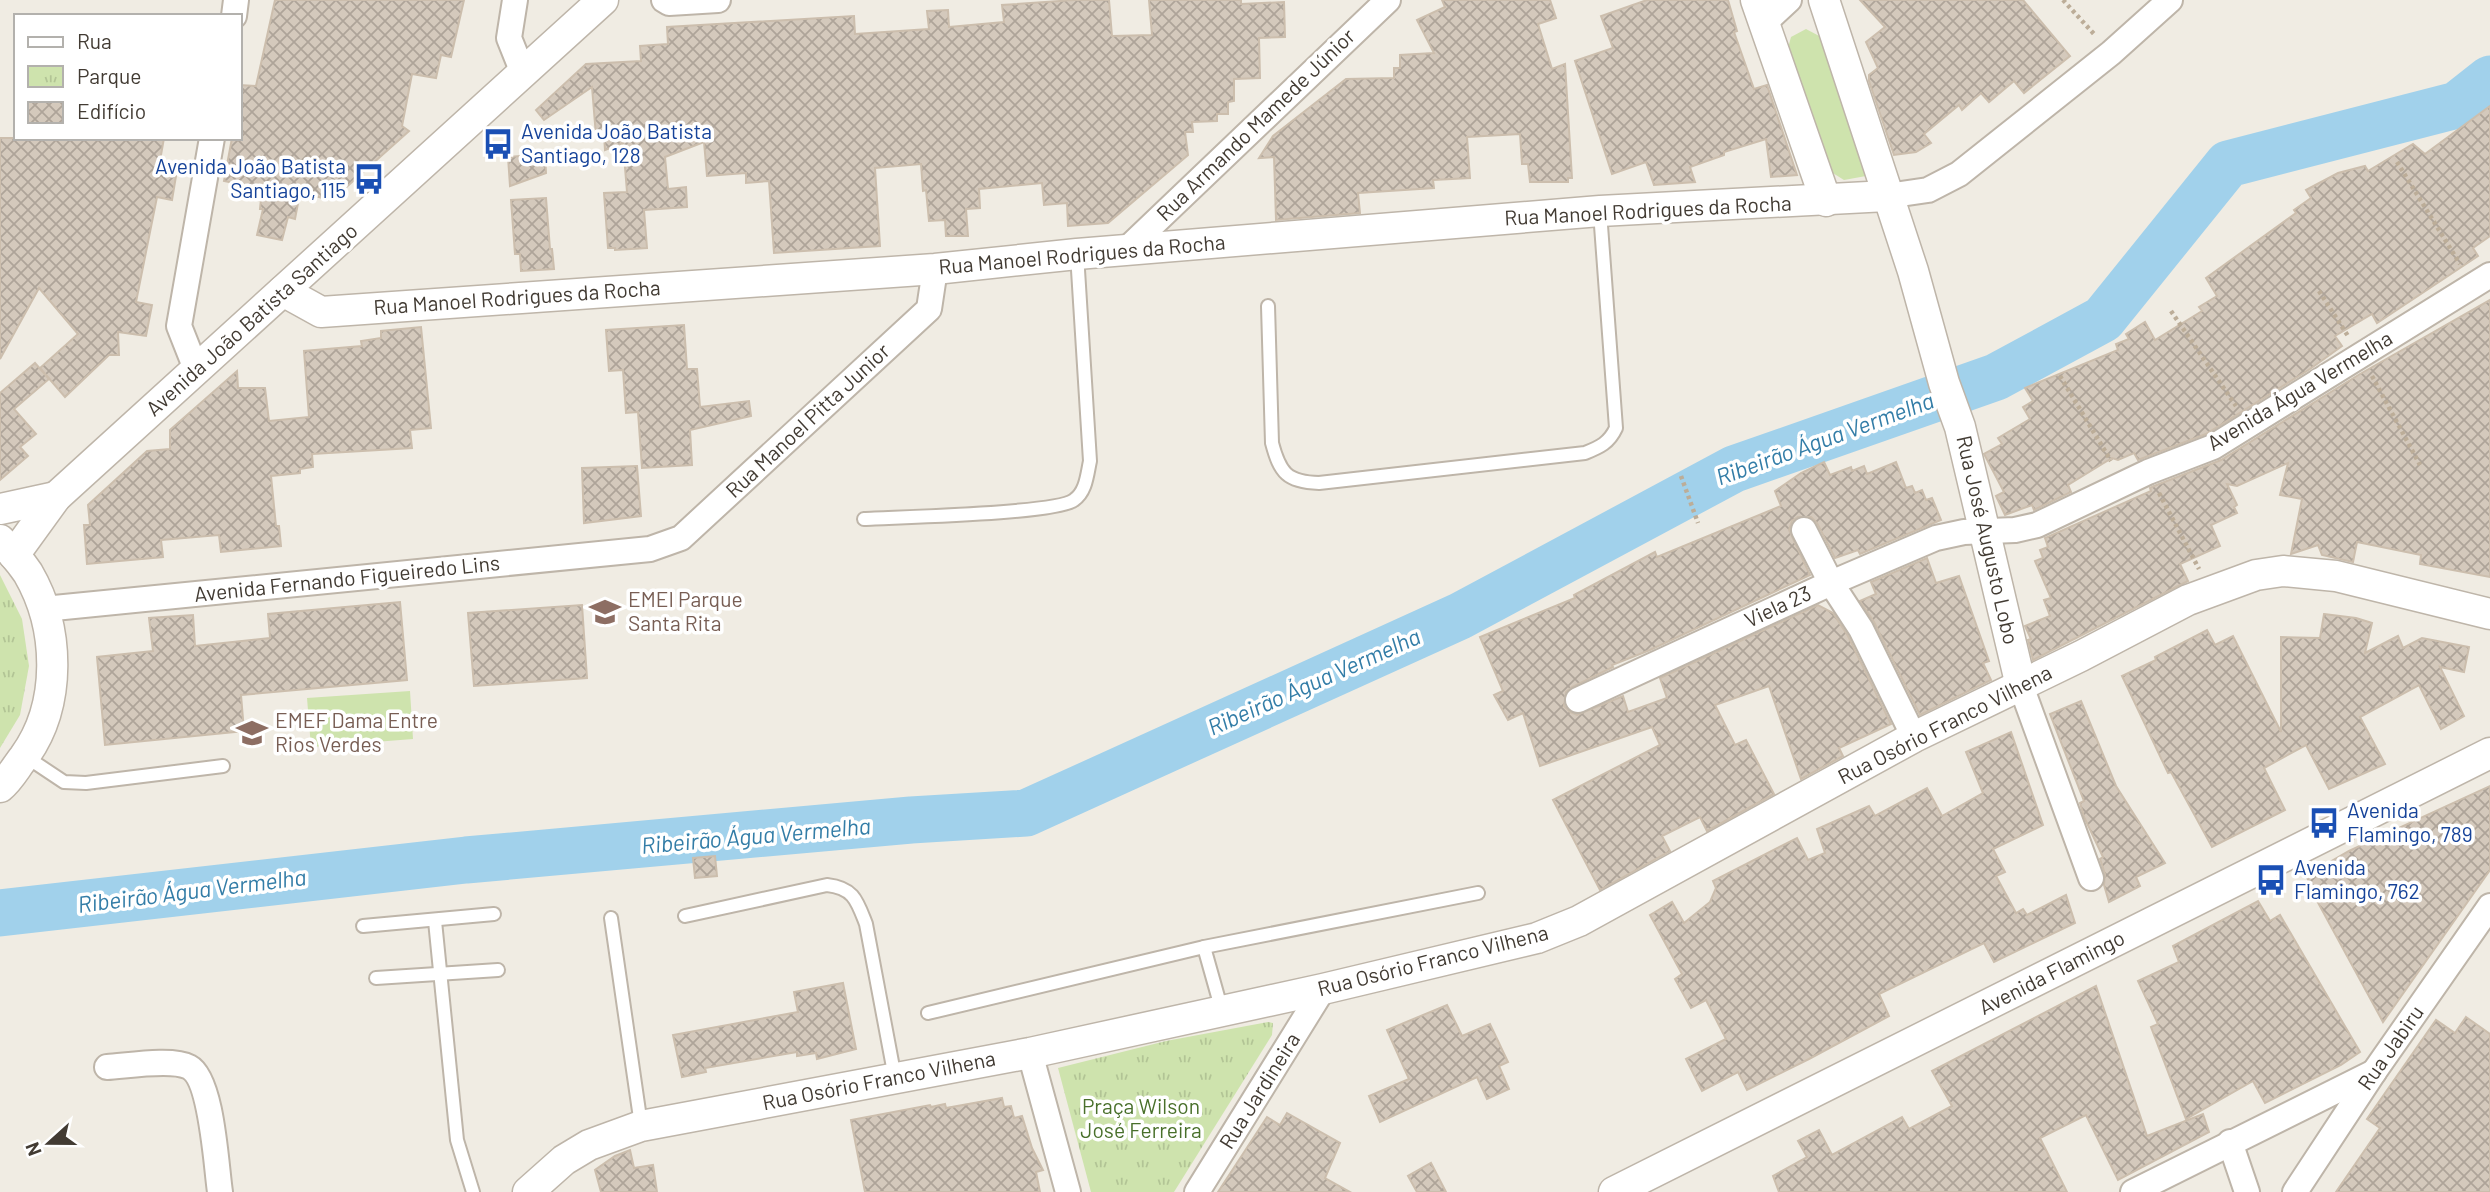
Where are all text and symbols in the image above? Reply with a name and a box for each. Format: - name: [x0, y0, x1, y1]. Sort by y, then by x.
- legend: [14, 14, 242, 140]
- street label: Rua Armando Mamede Júnior: [1151, 22, 1360, 225]
- text: Rua: [77, 28, 112, 53]
- text: Parque: [77, 63, 142, 88]
- text: Edifício: [77, 98, 146, 123]
- place label: Avenida João Batista Santiago, 128: [521, 118, 712, 167]
- bus stop icon: Avenida João Batista Santiago, 128: [481, 127, 515, 161]
- place label: Avenida João Batista Santiago, 115: [155, 153, 346, 202]
- bus stop icon: Avenida João Batista Santiago, 115: [352, 162, 386, 196]
- street label: Rua Manoel Rodrigues da Rocha: [1504, 189, 1792, 230]
- street label: Avenida João Batista Santiago: [140, 217, 362, 420]
- street label: Rua Manoel Rodrigues da Rocha: [937, 229, 1226, 278]
- street label: Rua Manoel Rodrigues da Rocha: [373, 274, 661, 319]
- street label: Avenida Água Vermelha: [2202, 325, 2396, 455]
- street label: Rua Manoel Pitta Junior: [720, 337, 894, 502]
- water label: Ribeirão Água Vermelha: [1712, 386, 1938, 491]
- street label: Rua José Augusto Lobo: [1952, 433, 2025, 647]
- street label: Avenida Fernando Figueiredo Lins: [193, 549, 501, 606]
- street label: Viela 23: [1740, 579, 1815, 632]
- place label: EMEI Parque Santa Rita: [628, 586, 743, 635]
- school or university icon: EMEI Parque Santa Rita: [588, 595, 622, 629]
- water label: Ribeirão Água Vermelha: [1203, 622, 1424, 741]
- street label: Rua Osório Franco Vilhena: [1833, 659, 2055, 789]
- place label: EMEF Dama Entre Rios Verdes: [275, 707, 438, 756]
- school or university icon: EMEF Dama Entre Rios Verdes: [235, 716, 269, 750]
- place label: Avenida Flamingo, 789: [2347, 797, 2473, 846]
- bus stop icon: Avenida Flamingo, 789: [2307, 806, 2341, 840]
- water label: Ribeirão Água Vermelha: [640, 811, 872, 859]
- place label: Avenida Flamingo, 762: [2294, 854, 2420, 903]
- water label: Ribeirão Água Vermelha: [76, 862, 308, 918]
- bus stop icon: Avenida Flamingo, 762: [2254, 863, 2288, 897]
- street label: Rua Osório Franco Vilhena: [1315, 919, 1551, 1000]
- street label: Avenida Flamingo: [1974, 924, 2128, 1019]
- street label: Rua Jabiru: [2352, 1000, 2428, 1094]
- street label: Rua Jardineira: [1213, 1027, 1304, 1153]
- street label: Rua Osório Franco Vilhena: [760, 1045, 997, 1114]
- park label: Praça Wilson José Ferreira: [1080, 1093, 1202, 1142]
- north arrow: [14, 1108, 84, 1178]
- text: N: [20, 1139, 46, 1159]

